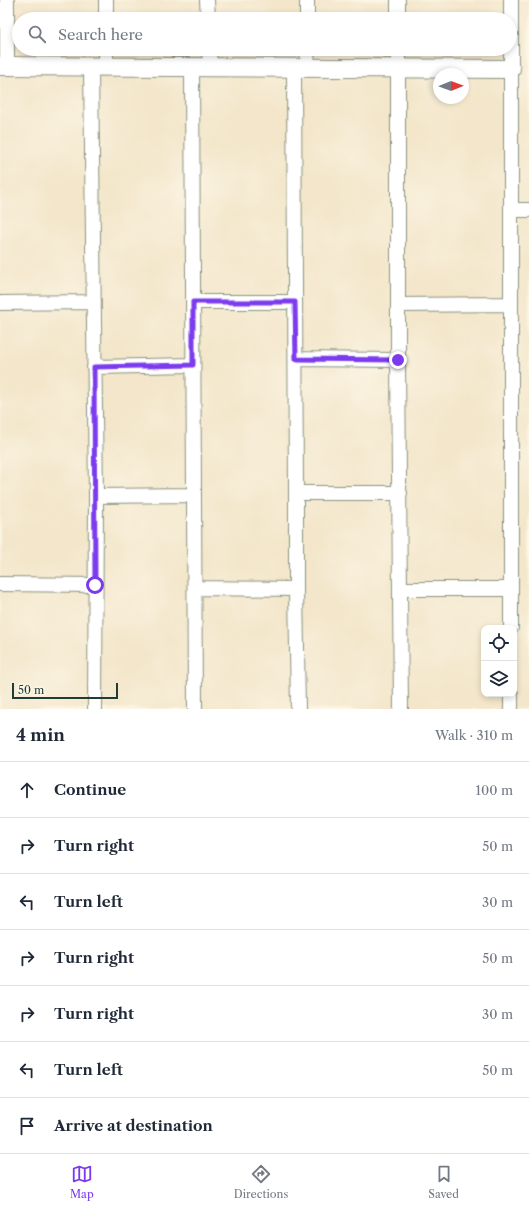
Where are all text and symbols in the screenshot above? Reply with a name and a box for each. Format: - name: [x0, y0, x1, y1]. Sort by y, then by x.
- search box: [12, 12, 517, 56]
- icon: search: [26, 23, 48, 45]
- text: Search here: [58, 25, 143, 44]
- north arrow: [433, 68, 469, 104]
- route end: [389, 351, 407, 369]
- route start: [86, 576, 104, 594]
- map controls: [481, 625, 517, 697]
- button: locate: [481, 625, 517, 661]
- button: layers: [481, 661, 517, 697]
- scale bar: [12, 681, 118, 700]
- text: 50 m: [18, 683, 44, 697]
- text: 4 min: [16, 725, 65, 745]
- text: Walk · 310 m: [435, 727, 513, 743]
- icon: ahead: [16, 779, 38, 801]
- text: Continue: [54, 780, 126, 799]
- text: 100 m: [475, 782, 513, 798]
- icon: right: [16, 835, 38, 857]
- text: Turn right: [54, 836, 134, 855]
- text: 50 m: [482, 838, 513, 854]
- icon: left: [16, 891, 38, 913]
- text: Turn left: [54, 892, 123, 911]
- text: 30 m: [482, 894, 513, 910]
- icon: right: [16, 947, 38, 969]
- text: Turn right: [54, 948, 134, 967]
- text: 50 m: [482, 950, 513, 966]
- icon: right: [16, 1003, 38, 1025]
- text: Turn right: [54, 1004, 134, 1023]
- text: 30 m: [482, 1006, 513, 1022]
- icon: left: [16, 1059, 38, 1081]
- text: Turn left: [54, 1060, 123, 1079]
- text: 50 m: [482, 1062, 513, 1078]
- icon: arrive: [16, 1115, 38, 1137]
- text: Arrive at destination: [54, 1116, 213, 1135]
- tab: Map: [70, 1163, 94, 1201]
- tab: Directions: [234, 1163, 288, 1201]
- tab: Saved: [428, 1163, 459, 1201]

